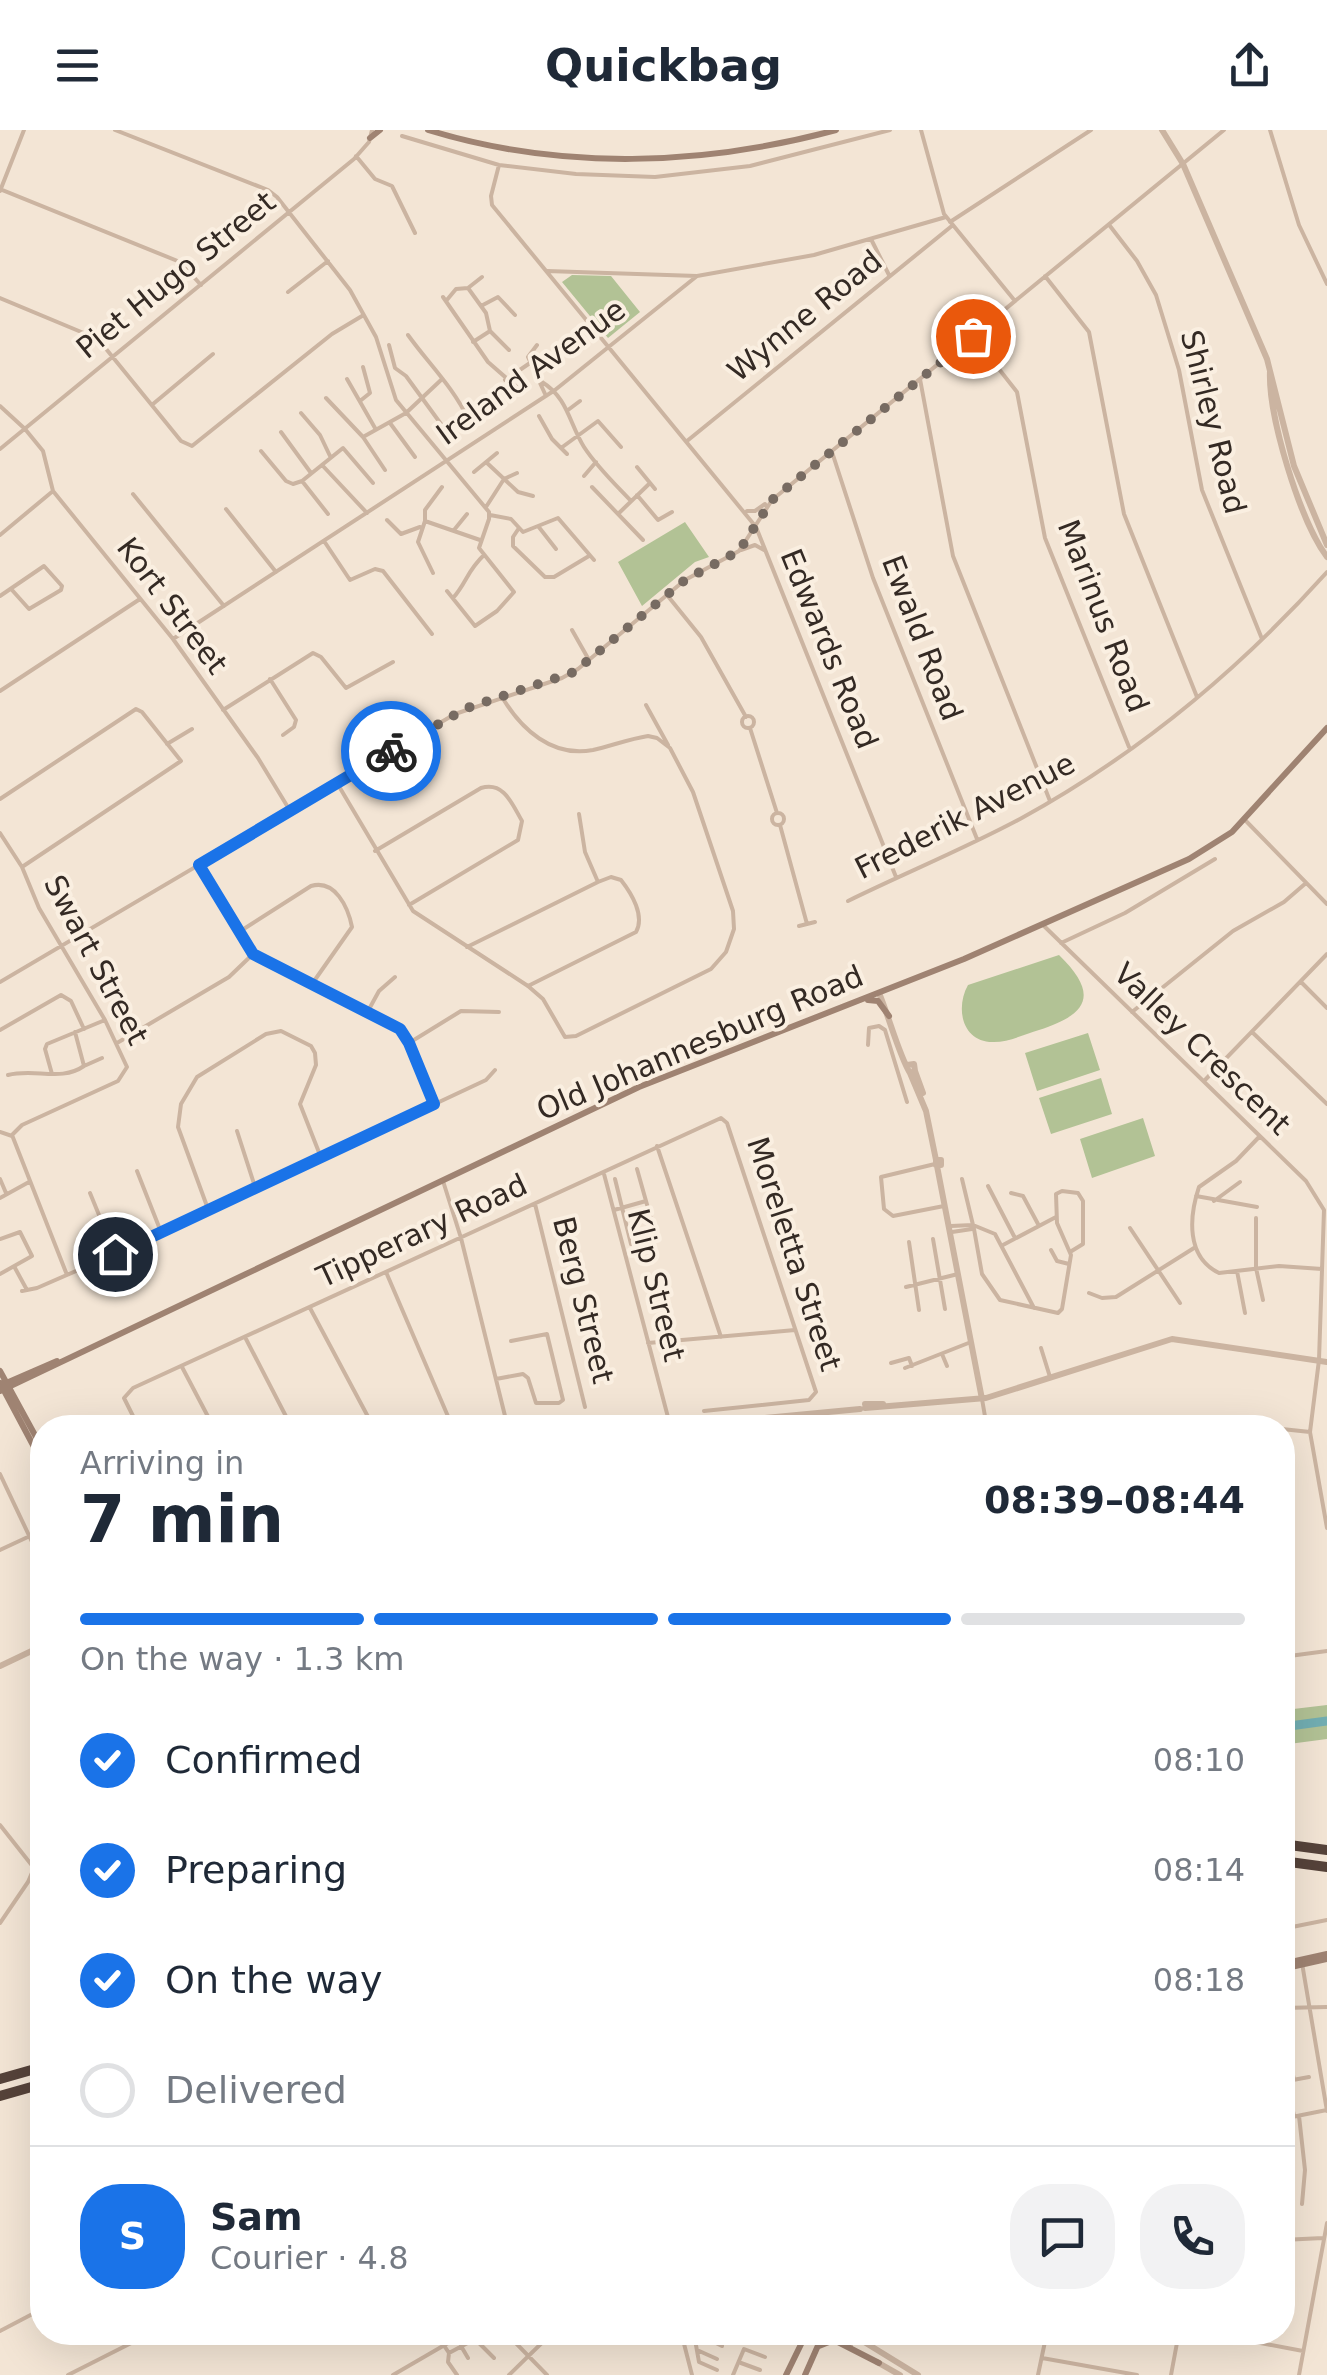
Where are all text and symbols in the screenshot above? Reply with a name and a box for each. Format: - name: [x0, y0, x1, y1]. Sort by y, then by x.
- icon: menu: [50, 38, 105, 93]
- icon: share: [1222, 38, 1277, 93]
- text: Quickbag: [545, 39, 782, 92]
- street label: Piet Hugo Street: [69, 184, 282, 365]
- street label: Wynne Road: [721, 243, 889, 388]
- street label: Ireland Avenue: [430, 291, 632, 452]
- pin: [931, 294, 1016, 379]
- icon: bag: [946, 309, 1001, 364]
- street label: Shirley Road: [1174, 326, 1253, 517]
- street label: Marinus Road: [1051, 515, 1156, 717]
- street label: Kort Street: [110, 531, 235, 681]
- street label: Edwards Road: [773, 544, 885, 754]
- street label: Ewald Road: [875, 550, 970, 725]
- courier: [341, 701, 441, 801]
- icon: bike: [364, 724, 419, 779]
- street label: Frederik Avenue: [849, 745, 1080, 886]
- street label: Swart Street: [37, 869, 156, 1051]
- street label: Valley Crescent: [1107, 956, 1298, 1142]
- street label: Old Johannesburg Road: [531, 958, 868, 1127]
- street label: Moreletta Street: [740, 1133, 849, 1375]
- street label: Tipperary Road: [310, 1167, 532, 1295]
- street label: Klip Street: [621, 1205, 692, 1365]
- pin: [73, 1212, 158, 1297]
- street label: Berg Street: [546, 1213, 621, 1387]
- icon: home: [88, 1227, 143, 1282]
- text: Arriving in: [80, 1444, 244, 1482]
- text: 08:39–08:44: [984, 1478, 1245, 1522]
- text: 7 min: [80, 1482, 284, 1557]
- text: On the way · 1.3 km: [80, 1640, 404, 1678]
- icon: check: [80, 1733, 135, 1788]
- text: Confirmed: [165, 1738, 362, 1782]
- text: 08:10: [1153, 1741, 1245, 1779]
- icon: check: [80, 1843, 135, 1898]
- text: Preparing: [165, 1848, 347, 1892]
- text: 08:14: [1153, 1851, 1245, 1889]
- icon: check: [80, 1953, 135, 2008]
- text: On the way: [165, 1958, 382, 2002]
- text: 08:18: [1153, 1961, 1245, 1999]
- text: Delivered: [165, 2068, 347, 2112]
- button: chat: [1010, 2184, 1115, 2289]
- button: phone: [1140, 2184, 1245, 2289]
- text: Sam: [210, 2195, 303, 2239]
- text: S: [119, 2214, 146, 2258]
- text: Courier · 4.8: [210, 2239, 409, 2277]

